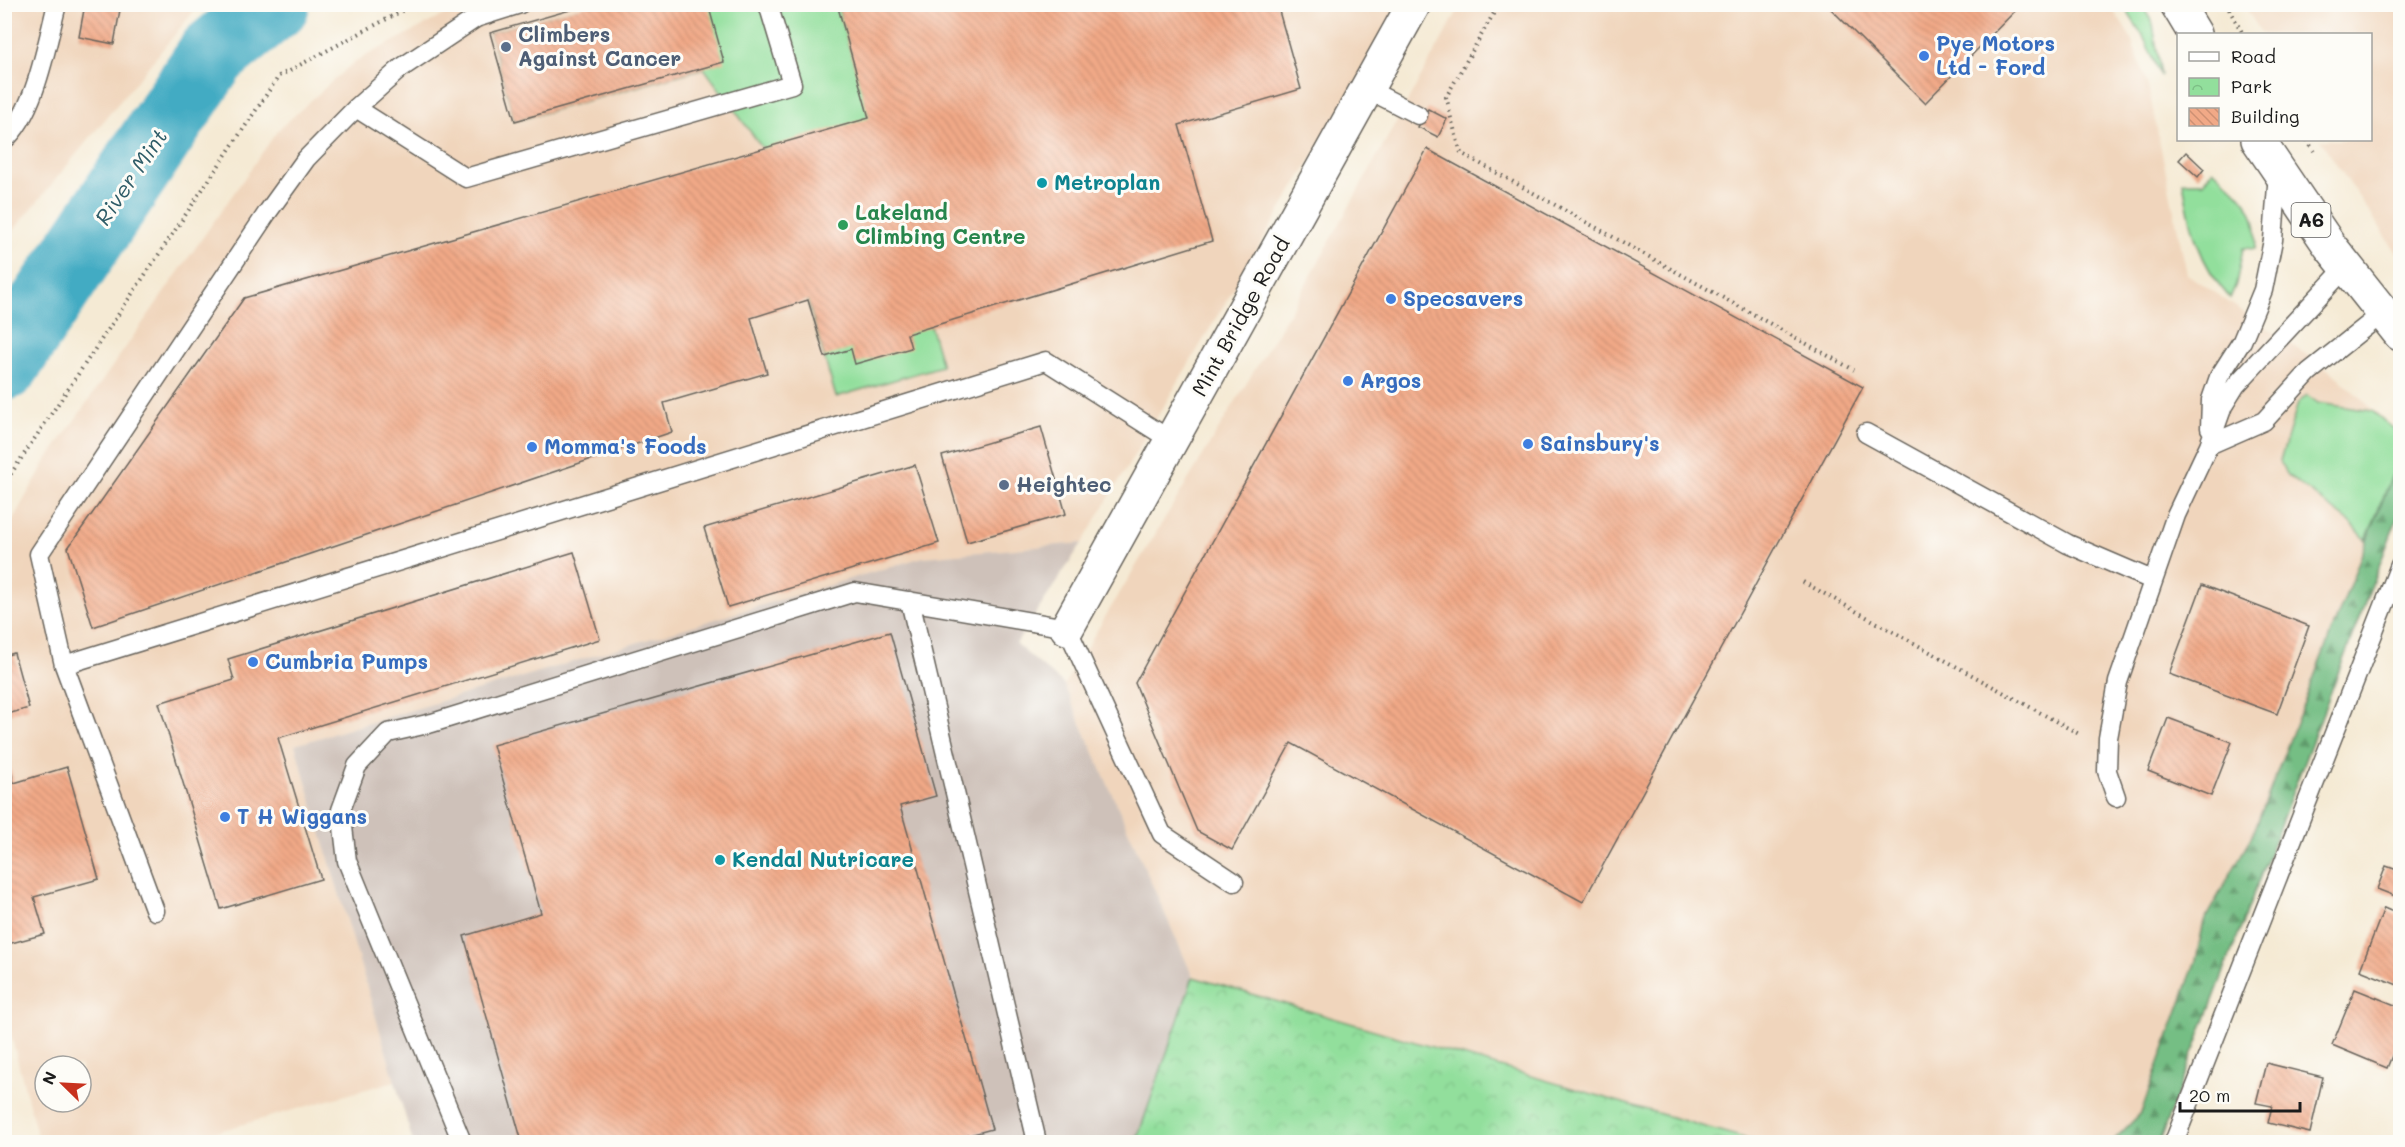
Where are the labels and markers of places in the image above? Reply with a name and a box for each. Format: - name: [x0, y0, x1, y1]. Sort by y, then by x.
- place label: Climbers Against Cancer: [518, 20, 681, 71]
- place label: Pye Motors Ltd - Ford: [1936, 29, 2055, 80]
- marker: Climbers Against Cancer: [499, 40, 513, 54]
- marker: Pye Motors Ltd - Ford: [1917, 49, 1931, 63]
- place label: Metroplan: [1054, 168, 1160, 195]
- marker: Metroplan: [1035, 176, 1049, 190]
- place label: Lakeland Climbing Centre: [855, 198, 1026, 249]
- marker: Lakeland Climbing Centre: [836, 218, 850, 232]
- place label: Specsavers: [1403, 284, 1523, 311]
- marker: Specsavers: [1384, 292, 1398, 306]
- place label: Argos: [1360, 366, 1421, 393]
- marker: Argos: [1341, 374, 1355, 388]
- place label: Sainsbury's: [1540, 429, 1660, 457]
- place label: Momma's Foods: [544, 432, 707, 459]
- marker: Sainsbury's: [1521, 437, 1535, 451]
- marker: Momma's Foods: [525, 440, 539, 454]
- place label: Heightec: [1016, 470, 1112, 497]
- marker: Heightec: [997, 478, 1011, 492]
- place label: Cumbria Pumps: [265, 647, 428, 674]
- marker: Cumbria Pumps: [246, 655, 260, 669]
- place label: T H Wiggans: [237, 802, 367, 829]
- marker: T H Wiggans: [218, 810, 232, 824]
- place label: Kendal Nutricare: [732, 845, 914, 872]
- marker: Kendal Nutricare: [713, 853, 727, 867]

